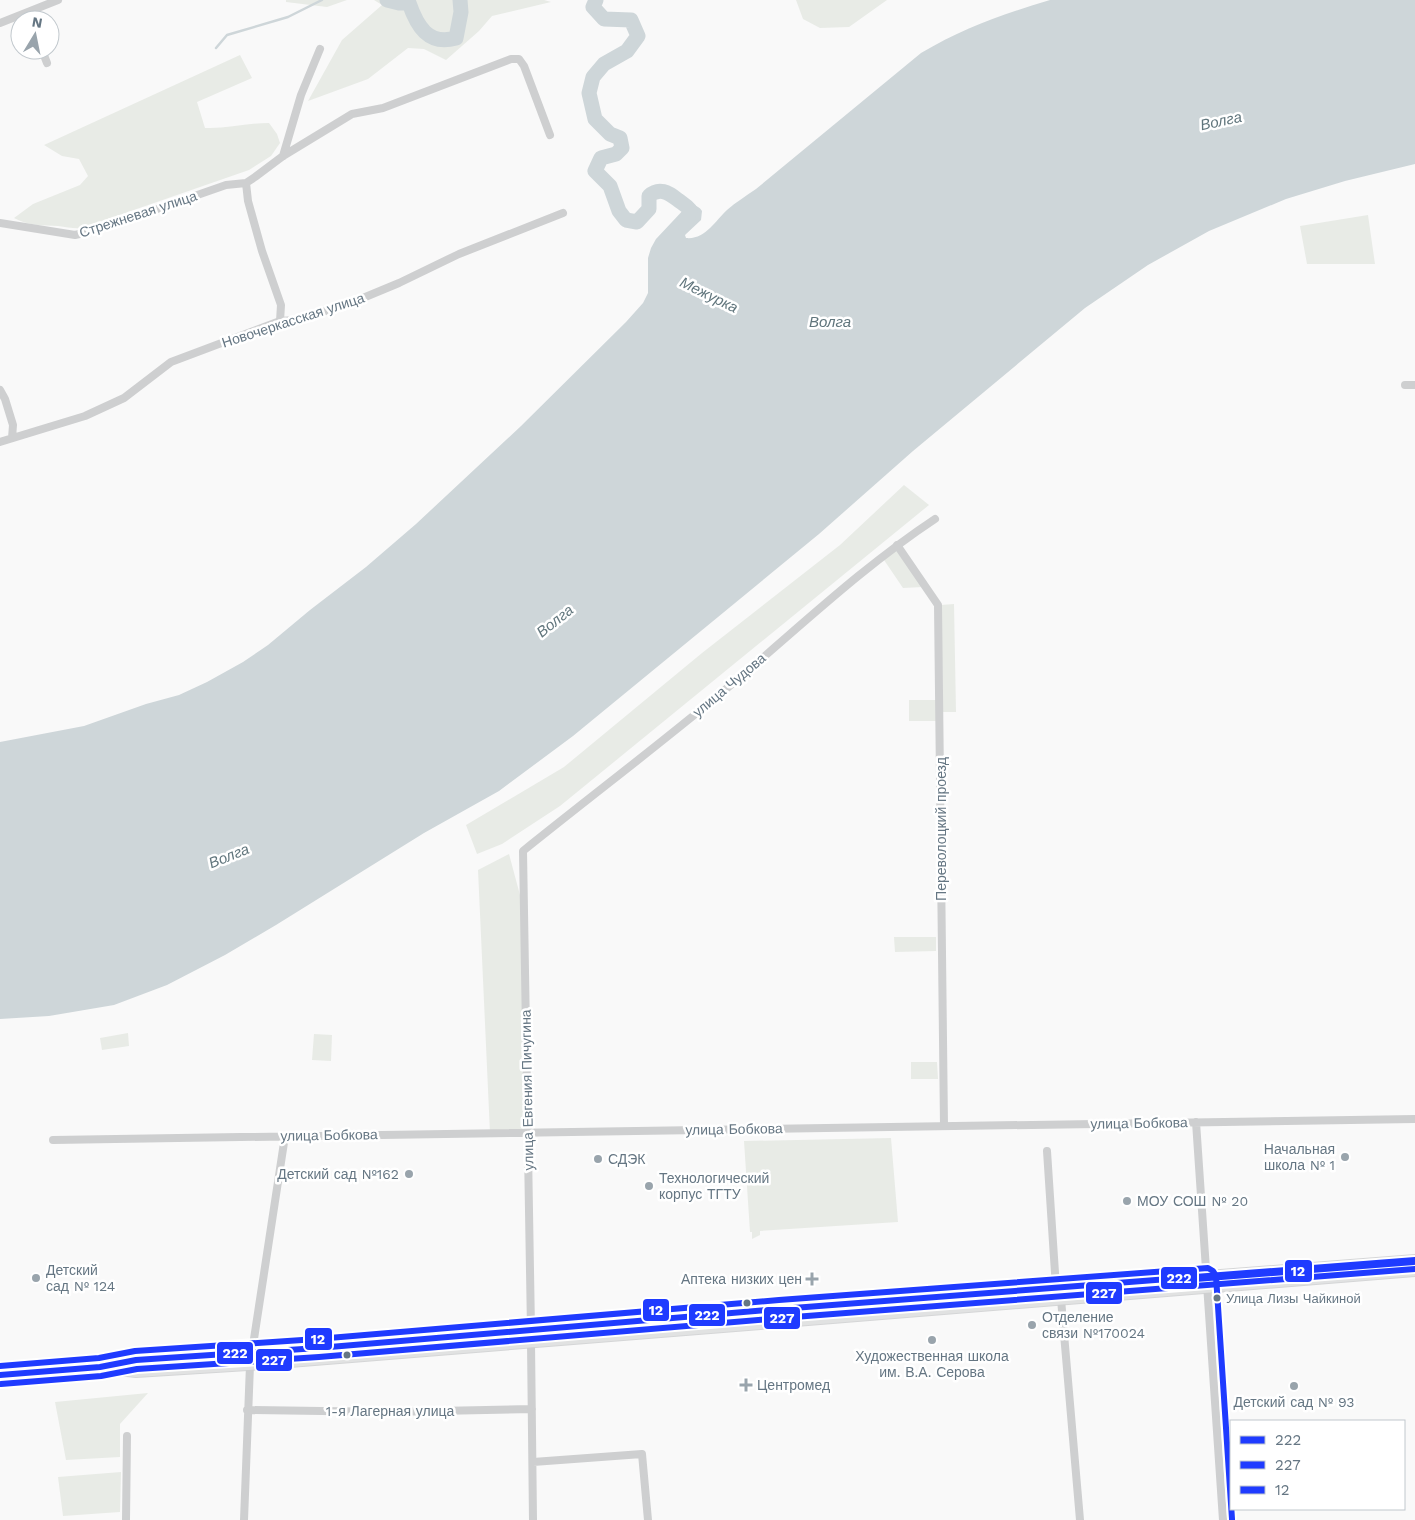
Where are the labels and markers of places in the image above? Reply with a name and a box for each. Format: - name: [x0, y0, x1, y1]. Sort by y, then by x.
- place label: Начальная школа № 1: [1264, 1141, 1335, 1173]
- place label: СДЭК: [608, 1151, 646, 1167]
- marker: Начальная школа № 1: [1339, 1151, 1351, 1163]
- marker: СДЭК: [592, 1153, 604, 1165]
- place label: Детский сад №162: [277, 1166, 399, 1182]
- marker: Детский сад №162: [403, 1168, 415, 1180]
- place label: Технологический корпус ТГТУ: [659, 1170, 769, 1202]
- marker: Технологический корпус ТГТУ: [643, 1180, 655, 1192]
- place label: МОУ СОШ № 20: [1137, 1193, 1248, 1209]
- marker: МОУ СОШ № 20: [1121, 1195, 1133, 1207]
- place label: Детский сад № 124: [46, 1262, 115, 1294]
- place label: Аптека низких цен: [681, 1271, 802, 1287]
- marker: Детский сад № 124: [30, 1272, 42, 1284]
- marker: Аптека низких цен: [806, 1273, 818, 1285]
- place label: Улица Лизы Чайкиной: [1226, 1291, 1361, 1306]
- marker: Улица Лизы Чайкиной: [1212, 1293, 1222, 1303]
- unlabelled marker: [742, 1298, 752, 1308]
- place label: Отделение связи №170024: [1042, 1309, 1145, 1341]
- marker: Отделение связи №170024: [1026, 1319, 1038, 1331]
- marker: Художественная школа им. В.А. Серова: [926, 1334, 938, 1346]
- place label: Художественная школа им. В.А. Серова: [855, 1348, 1009, 1380]
- unlabelled marker: [342, 1350, 352, 1360]
- place label: Центромед: [757, 1377, 830, 1393]
- marker: Центромед: [739, 1378, 753, 1392]
- marker: Детский сад № 93: [1288, 1380, 1300, 1392]
- place label: Детский сад № 93: [1234, 1394, 1354, 1410]

